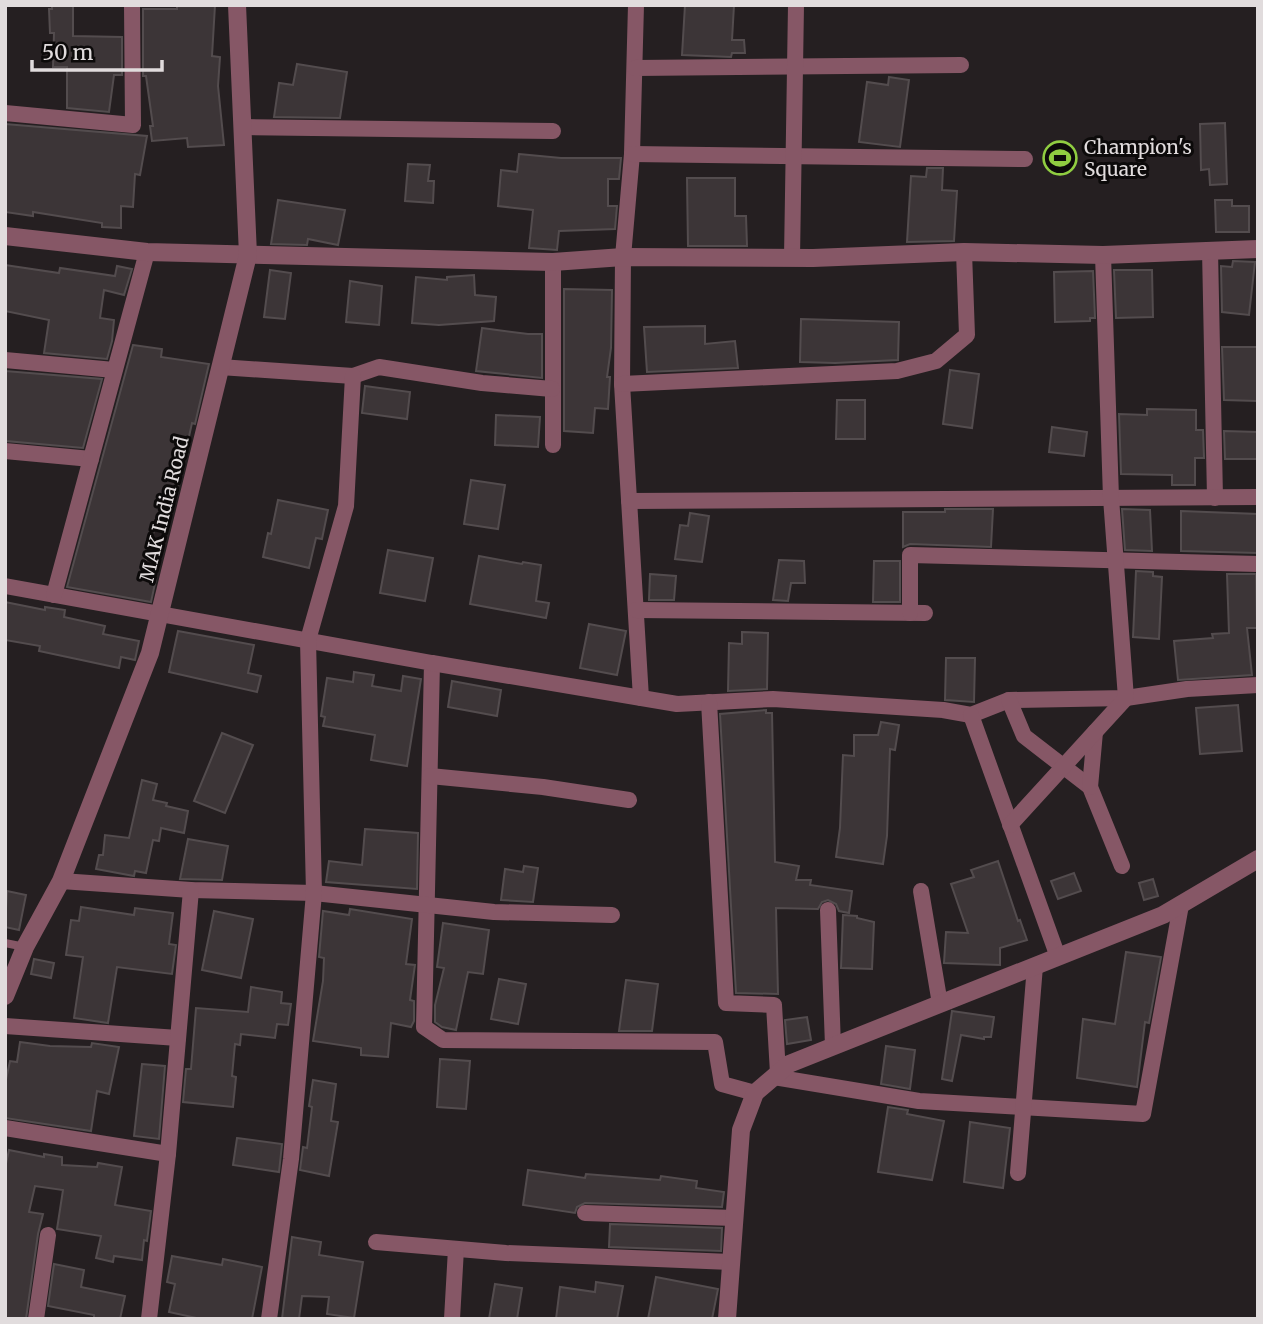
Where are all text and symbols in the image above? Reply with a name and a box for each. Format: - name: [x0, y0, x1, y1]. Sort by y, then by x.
- scale bar: [32, 28, 161, 72]
- text: 50 m: [42, 39, 93, 66]
- place label: Champion's Square: [1084, 135, 1192, 181]
- sports icon: Champion's Square: [1041, 139, 1079, 177]
- street label: MAK India Road: [134, 434, 194, 584]

